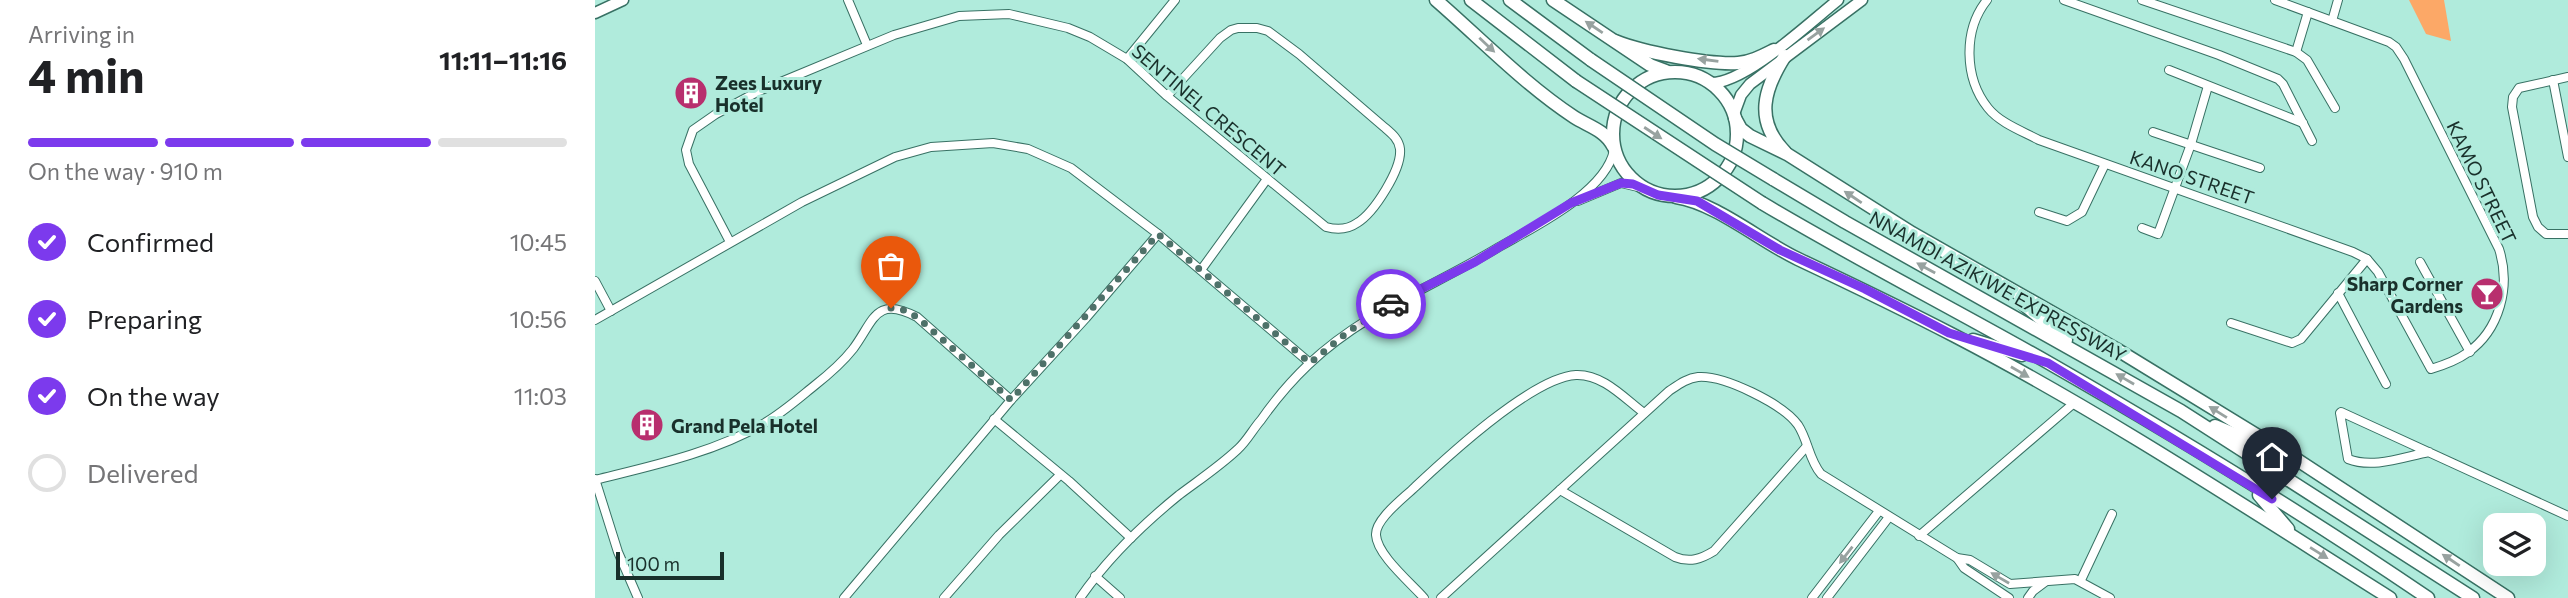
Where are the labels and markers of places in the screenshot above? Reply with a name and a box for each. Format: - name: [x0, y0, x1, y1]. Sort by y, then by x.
- place label: Zees Luxury Hotel: [715, 71, 823, 116]
- building icon: Zees Luxury Hotel: [672, 74, 710, 112]
- pin: [861, 236, 921, 308]
- place label: Sharp Corner Gardens: [2347, 272, 2463, 317]
- bar icon: Sharp Corner Gardens: [2468, 275, 2506, 313]
- building icon: Grand Pela Hotel: [628, 406, 666, 444]
- place label: Grand Pela Hotel: [671, 414, 818, 437]
- pin: [2242, 427, 2302, 499]

